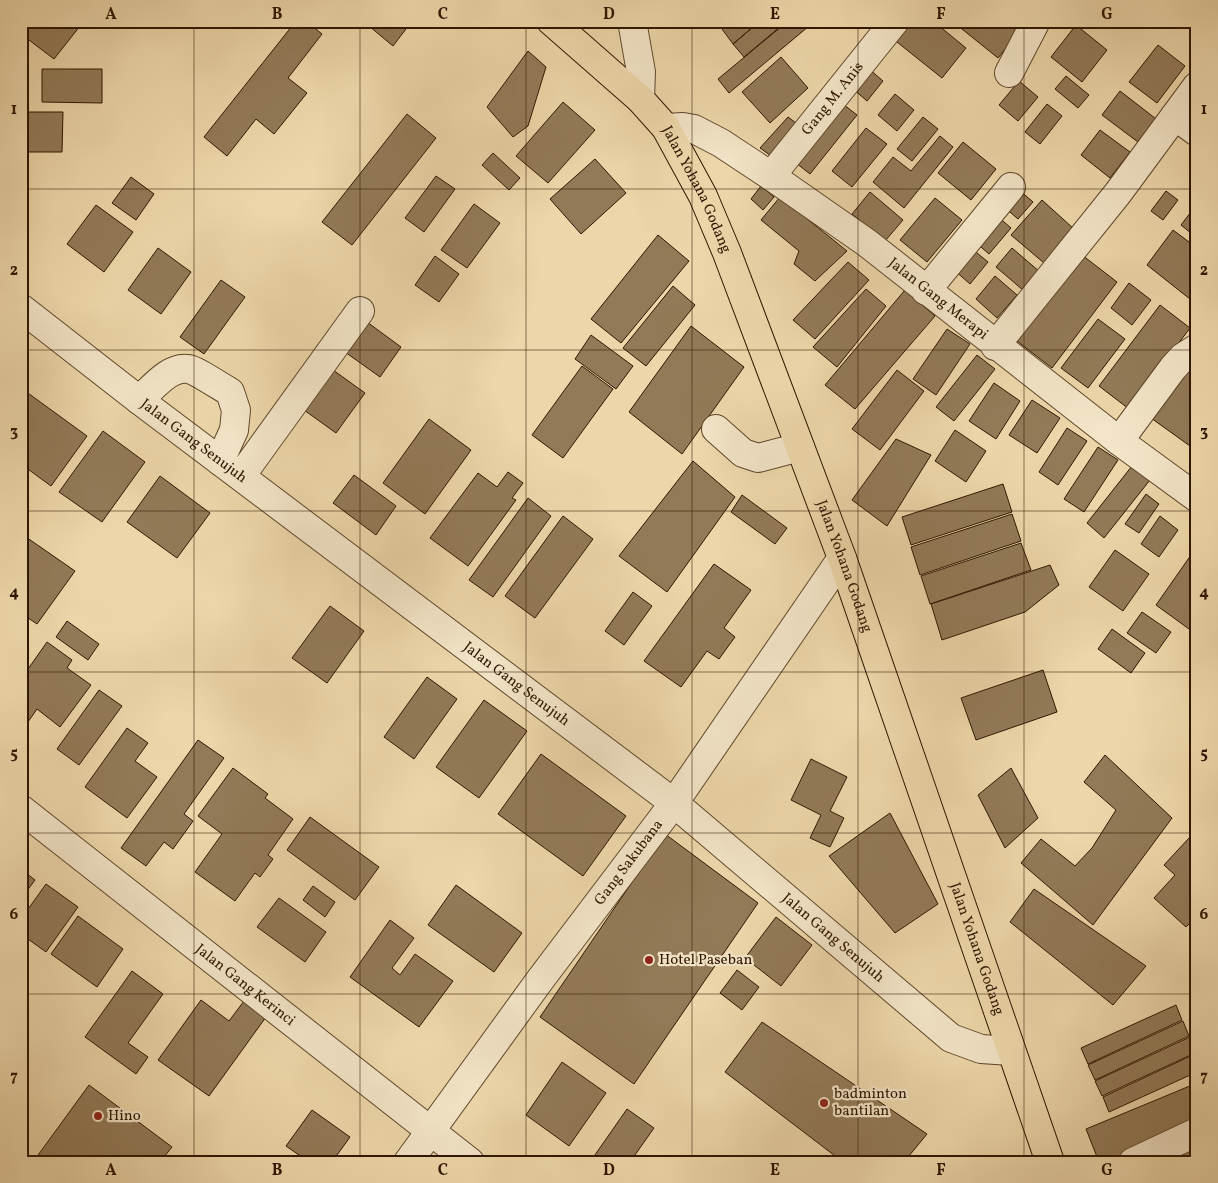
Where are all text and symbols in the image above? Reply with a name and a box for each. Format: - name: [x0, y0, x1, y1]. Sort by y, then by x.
- text: A: [105, 4, 117, 26]
- text: B: [272, 4, 283, 26]
- text: C: [438, 4, 448, 26]
- text: D: [603, 4, 615, 26]
- text: E: [770, 4, 780, 26]
- text: F: [936, 4, 946, 26]
- text: G: [1101, 4, 1113, 26]
- street label: Gang M. Anis: [797, 57, 869, 140]
- text: 1: [11, 99, 17, 121]
- text: 1: [1201, 99, 1207, 121]
- street label: Jalan Yohana Godang: [656, 122, 736, 257]
- street label: Jalan Gang Merapi: [884, 253, 993, 345]
- text: 2: [10, 260, 18, 282]
- text: 2: [1200, 260, 1208, 282]
- street label: Jalan Gang Senujuh: [136, 394, 251, 488]
- text: 3: [10, 421, 18, 443]
- text: 3: [1200, 421, 1208, 443]
- street label: Jalan Yohana Godang: [811, 497, 877, 636]
- text: 4: [9, 582, 19, 604]
- text: 4: [1199, 582, 1209, 604]
- street label: Jalan Gang Senujuh: [458, 637, 574, 731]
- text: 5: [10, 743, 18, 765]
- text: 5: [1200, 743, 1208, 765]
- street label: Gang Sakubana: [589, 815, 668, 910]
- street label: Jalan Yohana Godang: [944, 880, 1009, 1019]
- street label: Jalan Gang Senujuh: [777, 888, 889, 988]
- text: 6: [10, 904, 19, 926]
- text: 6: [1200, 904, 1209, 926]
- street label: Jalan Gang Kerinci: [191, 939, 300, 1031]
- place label: Hotel Paseban: [659, 950, 752, 971]
- marker: Hotel Paseban: [643, 954, 655, 966]
- text: 7: [10, 1066, 18, 1088]
- text: 7: [1200, 1066, 1208, 1088]
- place label: badminton bantilan: [834, 1084, 907, 1122]
- marker: badminton bantilan: [818, 1097, 830, 1109]
- place label: Hino: [108, 1106, 141, 1127]
- marker: Hino: [92, 1110, 104, 1122]
- text: A: [105, 1160, 117, 1182]
- text: B: [272, 1160, 283, 1182]
- text: C: [438, 1160, 448, 1182]
- text: D: [603, 1160, 615, 1182]
- text: E: [770, 1160, 780, 1182]
- text: F: [936, 1160, 946, 1182]
- text: G: [1101, 1160, 1113, 1182]

